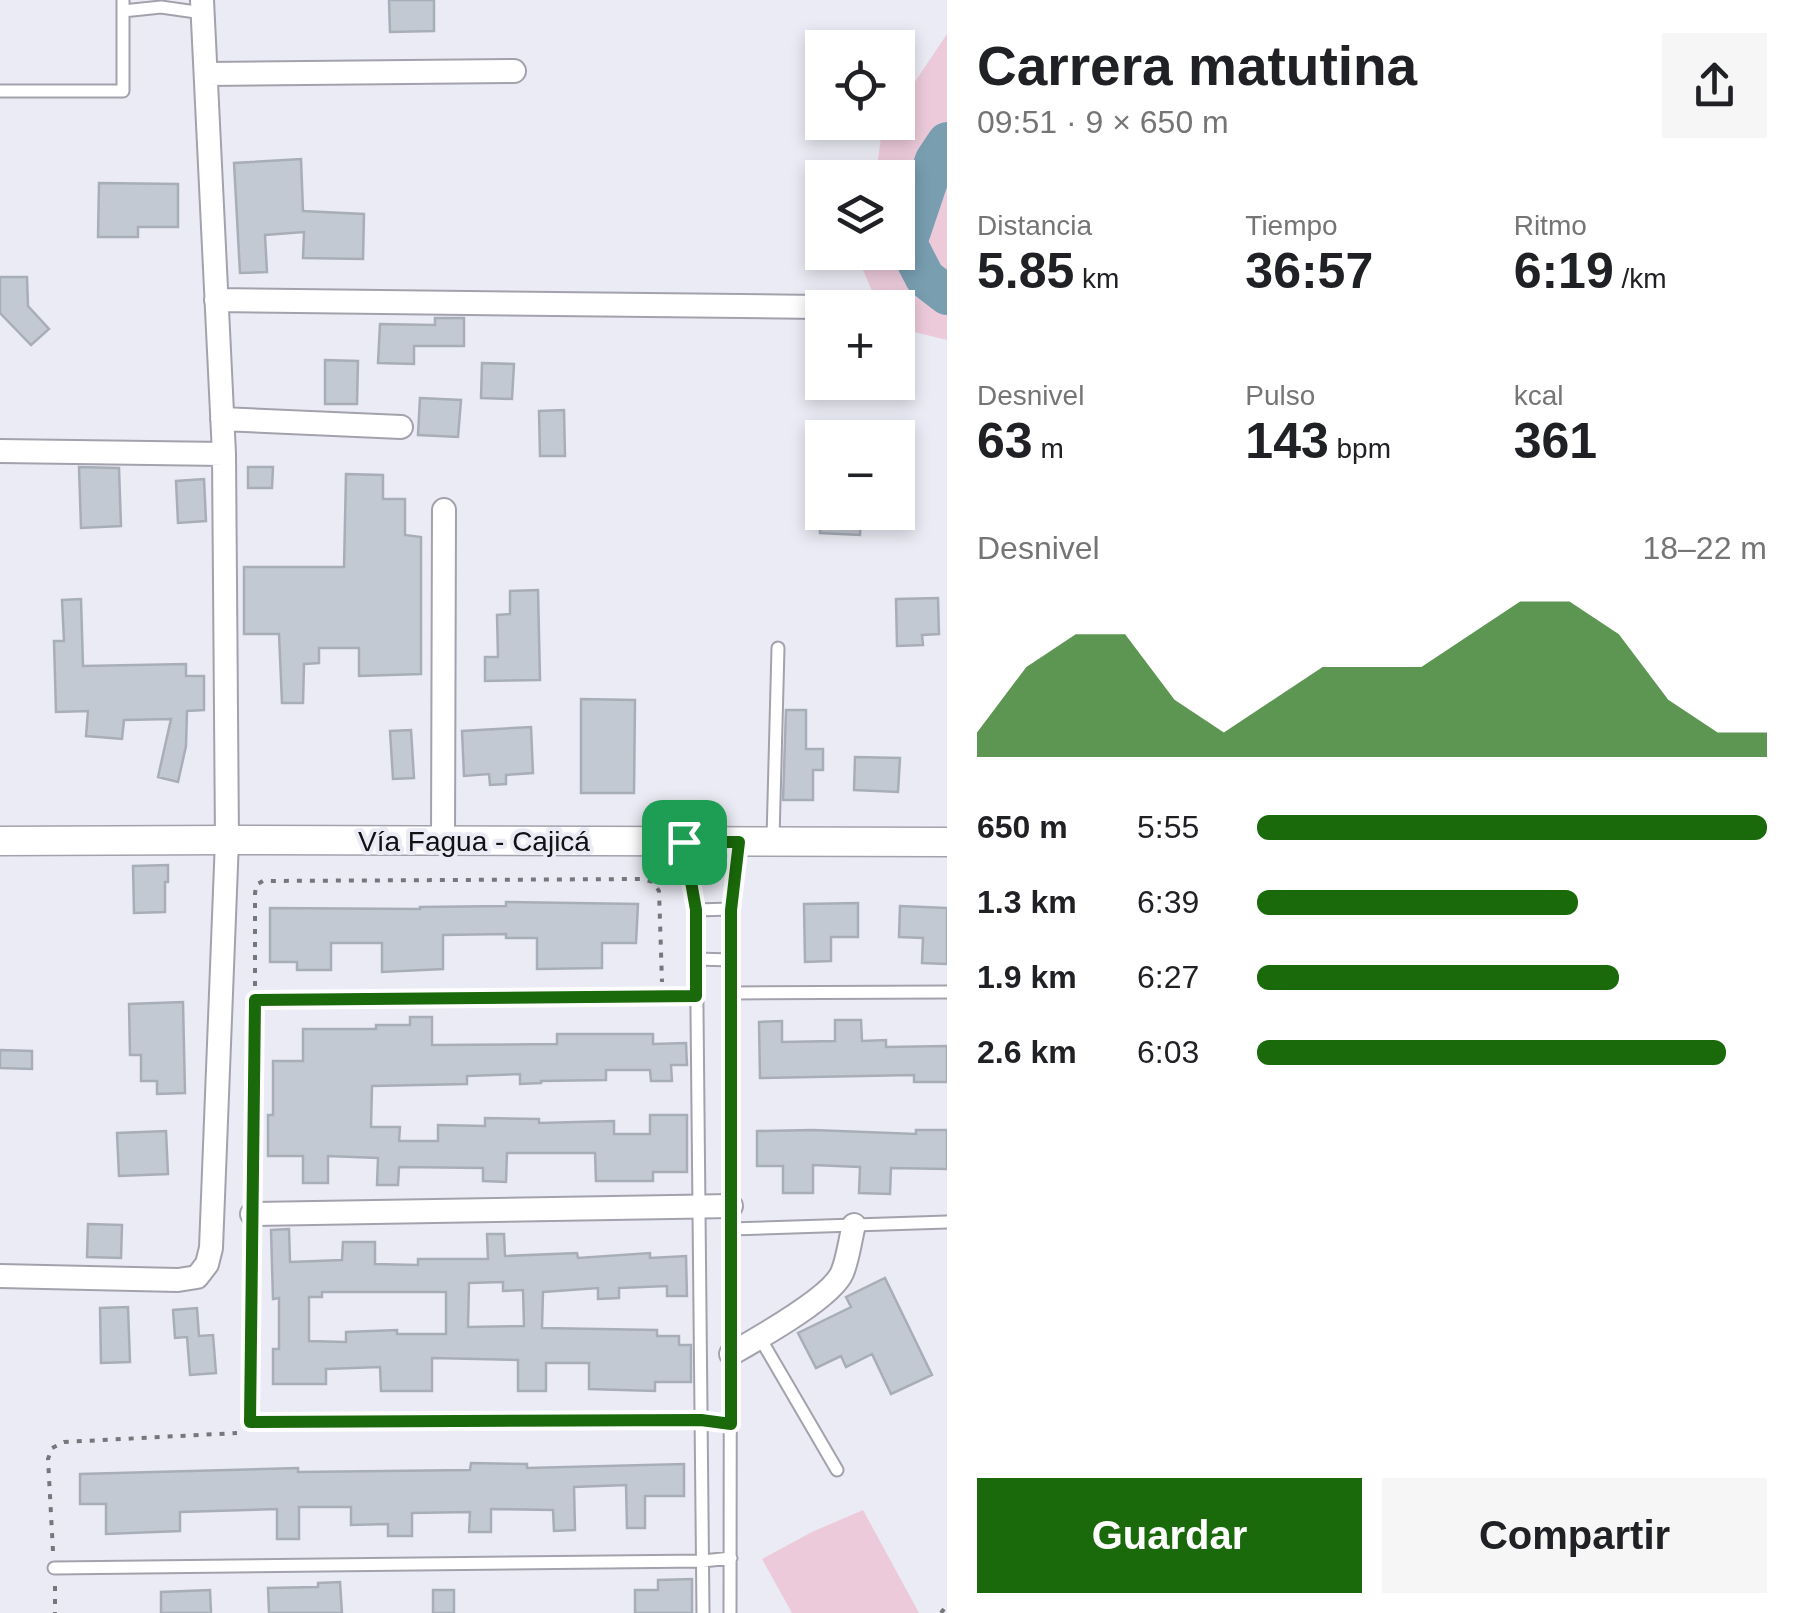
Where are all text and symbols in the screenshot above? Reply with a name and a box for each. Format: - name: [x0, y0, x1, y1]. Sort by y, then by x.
- map controls: [805, 30, 915, 530]
- button: locate: [805, 30, 915, 140]
- button: share: [1662, 33, 1767, 138]
- text: Carrera matutina: [977, 35, 1417, 97]
- text: 09:51 · 9 × 650 m: [977, 104, 1229, 140]
- button: layers: [805, 160, 915, 270]
- text: Distancia: [977, 210, 1092, 241]
- text: Tiempo: [1245, 210, 1338, 241]
- text: Ritmo: [1514, 210, 1587, 241]
- text: 5.85: [977, 243, 1074, 299]
- text: 36:57: [1245, 243, 1373, 299]
- text: 6:19: [1514, 243, 1614, 299]
- text: km: [1074, 263, 1119, 294]
- text: /km: [1614, 263, 1667, 294]
- button: +: [805, 290, 915, 400]
- text: Desnivel: [977, 380, 1084, 411]
- text: Pulso: [1245, 380, 1315, 411]
- text: kcal: [1514, 380, 1563, 411]
- text: 63: [977, 413, 1033, 469]
- text: 143: [1245, 413, 1329, 469]
- text: 361: [1514, 413, 1597, 469]
- button: −: [805, 420, 915, 530]
- text: m: [1033, 433, 1064, 464]
- text: bpm: [1329, 433, 1391, 464]
- text: Desnivel: [977, 530, 1100, 566]
- text: 18–22 m: [1642, 530, 1767, 566]
- pin: [642, 800, 727, 885]
- text: 650 m: [977, 809, 1068, 845]
- text: 5:55: [1137, 809, 1199, 845]
- icon: arrive: [657, 815, 712, 870]
- street label: Vía Fagua - Cajicá: [358, 826, 590, 857]
- text: 1.3 km: [977, 884, 1077, 920]
- text: 6:39: [1137, 884, 1199, 920]
- text: 1.9 km: [977, 959, 1077, 995]
- text: 6:27: [1137, 959, 1199, 995]
- text: 2.6 km: [977, 1034, 1077, 1070]
- text: 6:03: [1137, 1034, 1199, 1070]
- button: Guardar: [977, 1478, 1362, 1593]
- button: Compartir: [1382, 1478, 1767, 1593]

